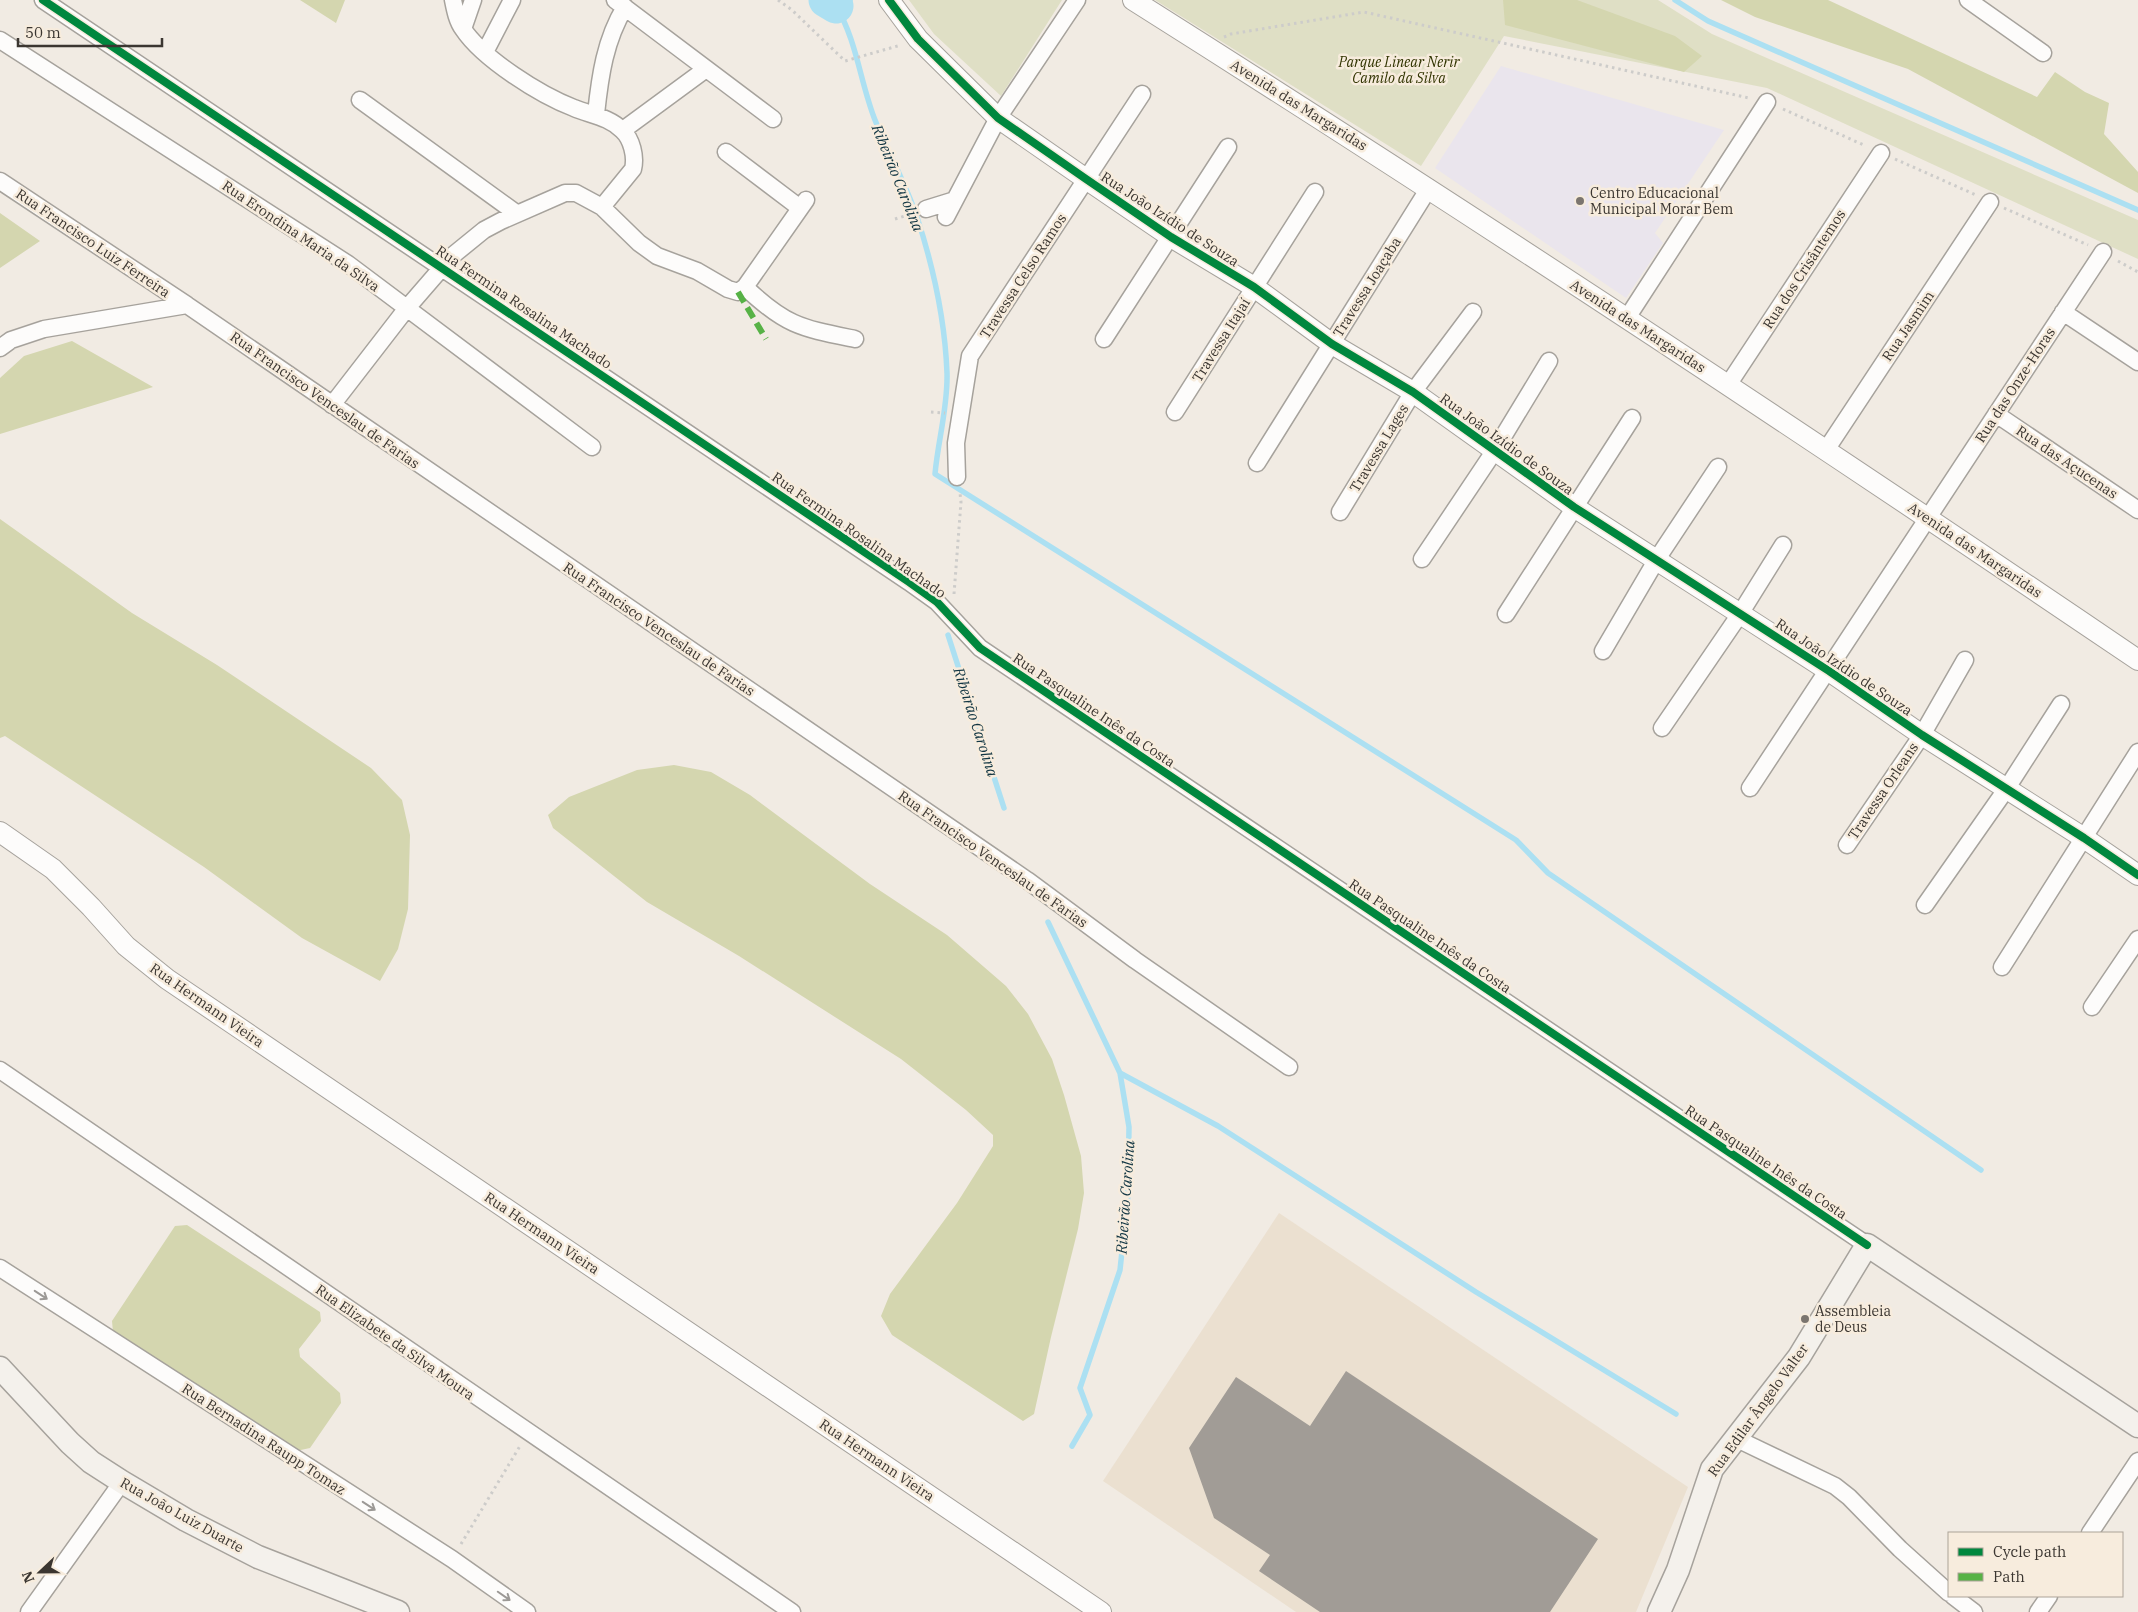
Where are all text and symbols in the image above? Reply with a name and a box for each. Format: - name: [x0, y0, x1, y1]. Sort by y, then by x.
- scale bar: [18, 15, 161, 47]
- text: 50 m: [25, 23, 61, 42]
- park label: Parque Linear Nerir Camilo da Silva: [1337, 53, 1460, 87]
- street label: Avenida das Margaridas: [1227, 56, 1371, 155]
- water label: Ribeirão Carolina: [867, 121, 928, 235]
- street label: Rua João Izídio de Souza: [1097, 168, 1243, 271]
- street label: Rua Erondina Maria da Silva: [219, 176, 384, 296]
- place label: Centro Educacional Municipal Morar Bem: [1590, 184, 1733, 218]
- street label: Rua Francisco Luiz Ferreira: [12, 185, 174, 302]
- marker: Centro Educacional Municipal Morar Bem: [1574, 195, 1586, 207]
- street label: Rua dos Crisântemos: [1759, 206, 1849, 332]
- street label: Travessa Celso Ramos: [976, 210, 1070, 342]
- street label: Travessa Joaçaba: [1329, 233, 1405, 340]
- street label: Rua Fermina Rosalina Machado: [433, 241, 615, 373]
- street label: Avenida das Margaridas: [1567, 275, 1709, 377]
- street label: Rua Jasmim: [1878, 287, 1938, 365]
- street label: Travessa Itajaí: [1188, 295, 1254, 385]
- street label: Rua das Onze-Horas: [1971, 324, 2059, 446]
- street label: Rua Francisco Venceslau de Farias: [227, 327, 423, 473]
- street label: Rua João Izídio de Souza: [1436, 389, 1578, 499]
- street label: Travessa Lages: [1346, 401, 1412, 495]
- street label: Rua das Açucenas: [2013, 421, 2121, 503]
- street label: Rua Fermina Rosalina Machado: [769, 468, 950, 602]
- street label: Avenida das Margaridas: [1904, 498, 2046, 602]
- street label: Rua Francisco Venceslau de Farias: [560, 558, 758, 700]
- street label: Rua João Izídio de Souza: [1772, 614, 1916, 720]
- street label: Rua Pasqualine Inês da Costa: [1009, 649, 1179, 771]
- water label: Ribeirão Carolina: [949, 664, 1003, 780]
- street label: Travessa Orleans: [1844, 739, 1922, 843]
- street label: Rua Francisco Venceslau de Farias: [895, 786, 1091, 932]
- street label: Rua Pasqualine Inês da Costa: [1345, 875, 1515, 997]
- street label: Rua Hermann Vieira: [147, 959, 268, 1051]
- street label: Rua Pasqualine Inês da Costa: [1681, 1101, 1851, 1223]
- water label: Ribeirão Carolina: [1111, 1139, 1139, 1255]
- street label: Rua Hermann Vieira: [481, 1188, 603, 1278]
- street label: Rua Elizabete da Silva Moura: [312, 1280, 478, 1404]
- one-way arrow: [33, 1290, 47, 1300]
- place label: Assembleia de Deus: [1815, 1302, 1892, 1336]
- marker: Assembleia de Deus: [1799, 1313, 1811, 1325]
- street label: Rua Edilar Ângelo Valter: [1704, 1339, 1813, 1480]
- street label: Rua Bernadina Raupp Tomaz: [179, 1379, 349, 1499]
- street label: Rua Hermann Vieira: [816, 1415, 938, 1505]
- street label: Rua João Luiz Duarte: [117, 1474, 247, 1556]
- one-way arrow: [361, 1501, 375, 1511]
- legend: [1948, 1532, 2123, 1597]
- text: Cycle path: [1993, 1542, 2066, 1561]
- north arrow: [15, 1547, 65, 1597]
- text: Path: [1993, 1567, 2025, 1586]
- text: N: [18, 1568, 38, 1585]
- one-way arrow: [497, 1591, 511, 1601]

